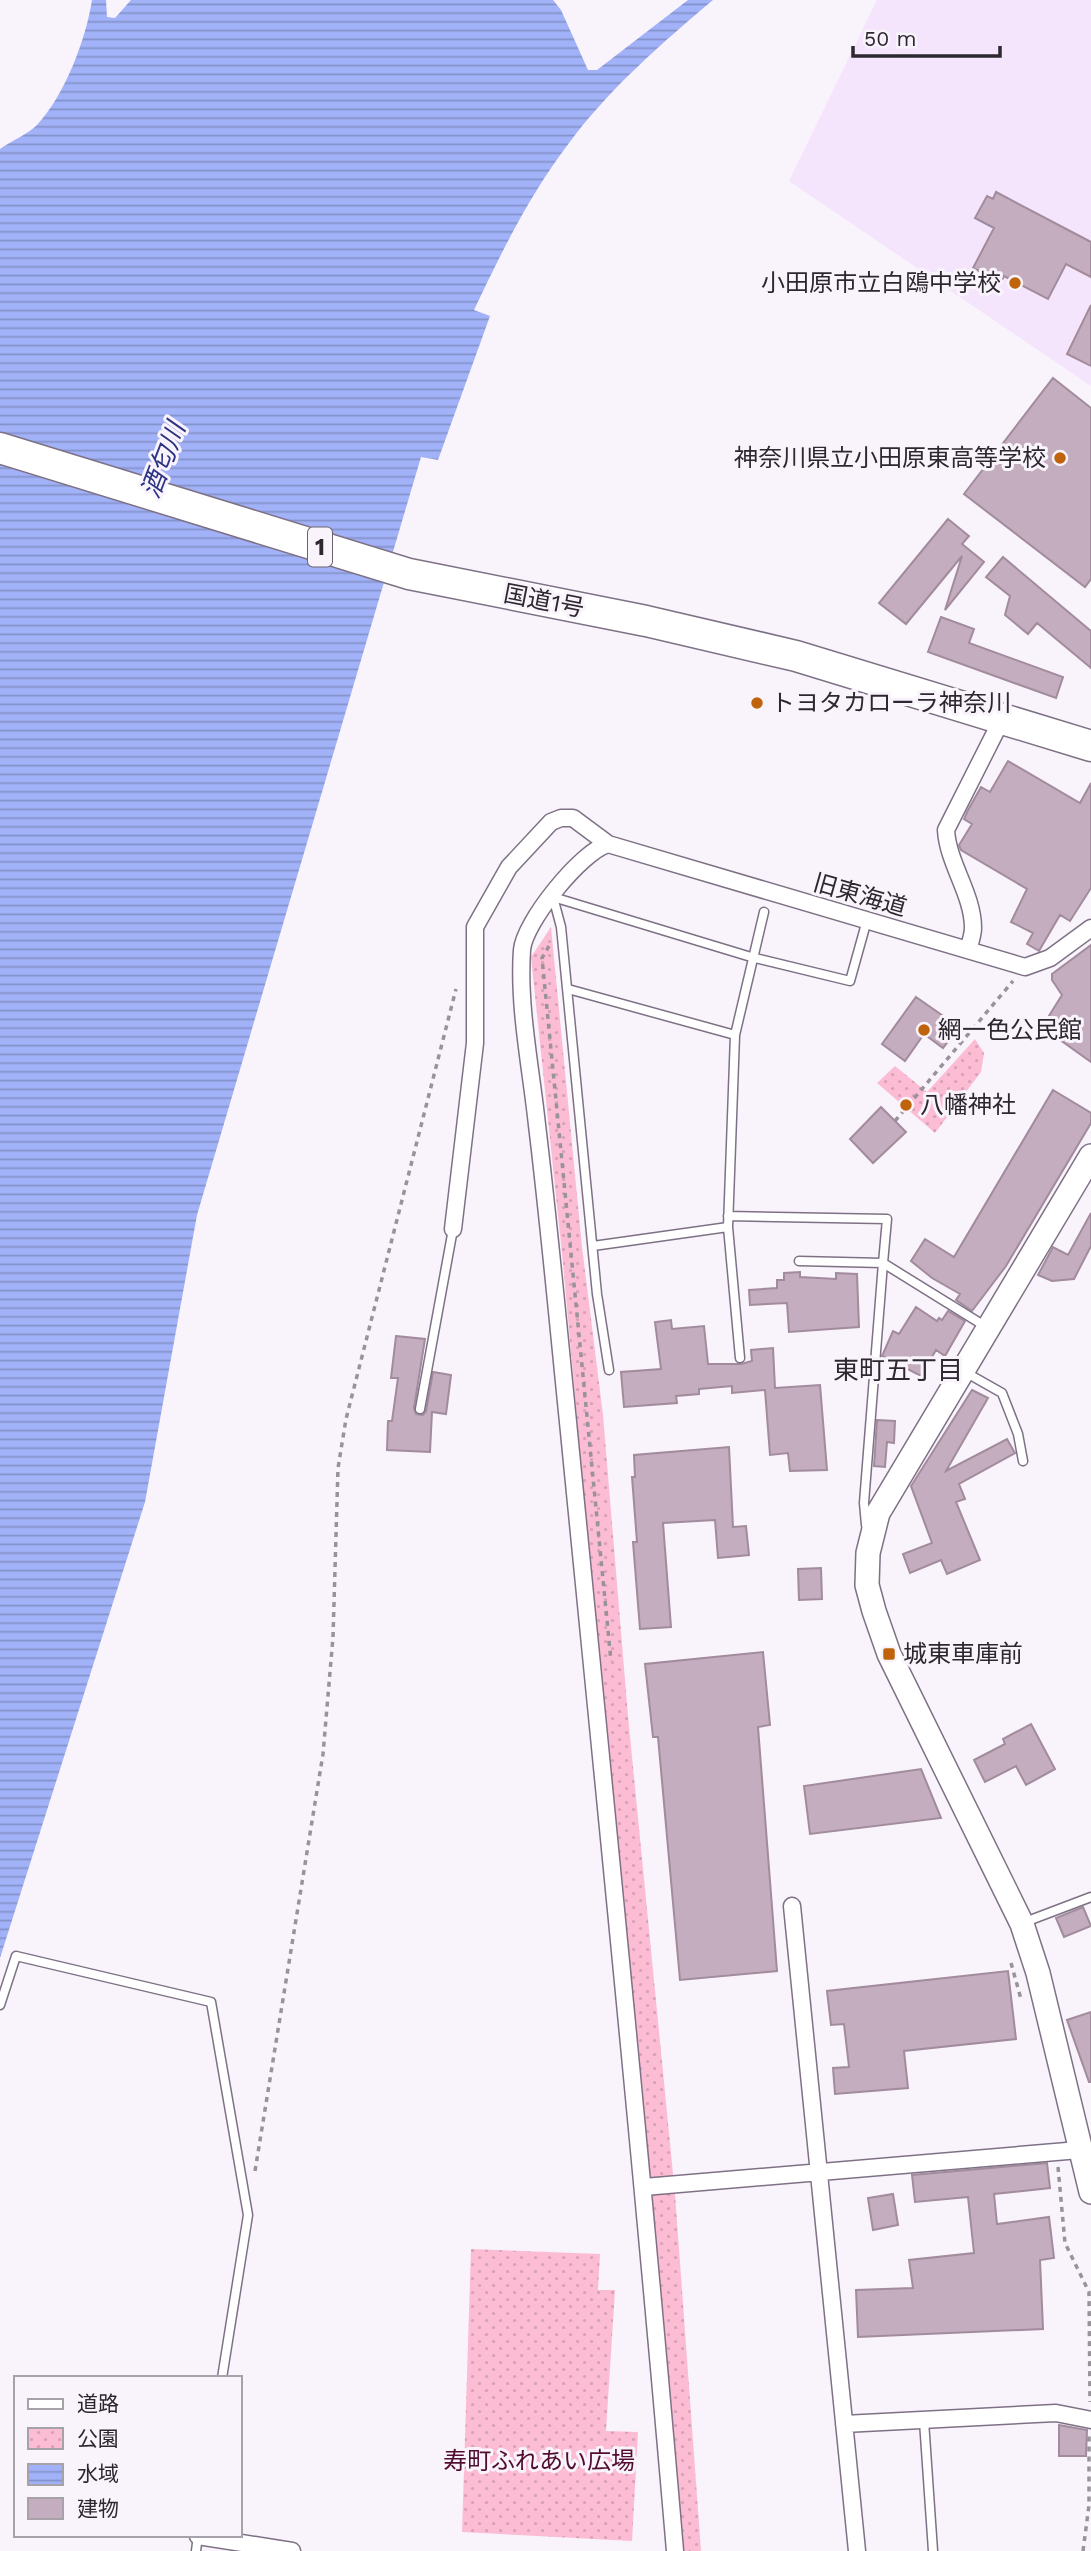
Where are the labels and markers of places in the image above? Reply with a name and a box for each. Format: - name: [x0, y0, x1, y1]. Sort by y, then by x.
- place label: 小田原市立白鴎中学校: [761, 269, 1001, 297]
- marker: 小田原市立白鴎中学校: [1007, 275, 1023, 291]
- place label: 神奈川県立小田原東高等学校: [734, 444, 1046, 472]
- marker: 神奈川県立小田原東高等学校: [1052, 450, 1068, 466]
- place label: トヨタカローラ神奈川: [771, 689, 1011, 717]
- marker: トヨタカローラ神奈川: [749, 695, 765, 711]
- place label: 網一色公民館: [938, 1016, 1082, 1044]
- marker: 網一色公民館: [916, 1022, 932, 1038]
- place label: 八幡神社: [920, 1091, 1016, 1119]
- marker: 八幡神社: [898, 1097, 914, 1113]
- place label: 城東車庫前: [903, 1640, 1023, 1668]
- marker: 城東車庫前: [881, 1646, 897, 1662]

